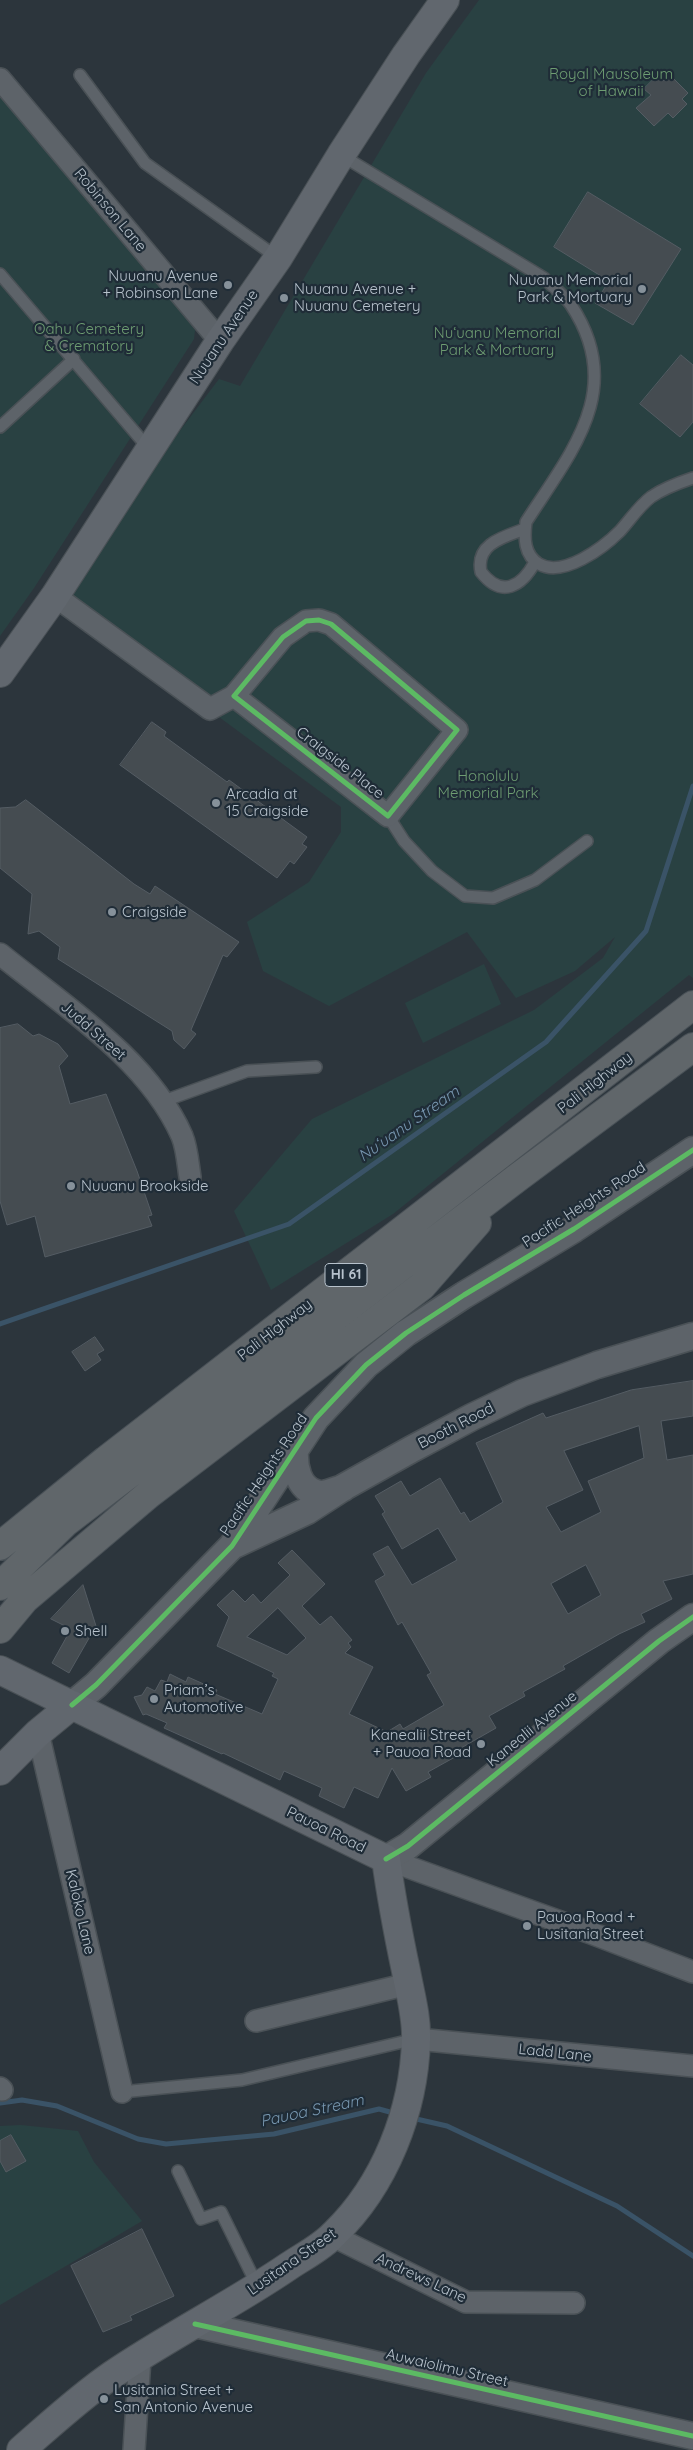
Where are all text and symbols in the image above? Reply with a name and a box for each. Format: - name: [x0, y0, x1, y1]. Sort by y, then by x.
- park label: Royal Mausoleum of Hawaii: [549, 65, 673, 100]
- street label: Robinson Lane: [70, 165, 150, 255]
- place label: Nuuanu Avenue + Robinson Lane: [102, 267, 218, 302]
- place label: Nuuanu Memorial Park & Mortuary: [508, 271, 632, 306]
- marker: Nuuanu Avenue + Robinson Lane: [222, 279, 234, 291]
- place label: Nuuanu Avenue + Nuuanu Cemetery: [294, 280, 421, 315]
- marker: Nuuanu Memorial Park & Mortuary: [636, 283, 648, 295]
- street label: Nuuanu Avenue: [186, 287, 262, 387]
- marker: Nuuanu Avenue + Nuuanu Cemetery: [278, 292, 290, 304]
- park label: Oahu Cemetery & Crematory: [34, 320, 144, 355]
- park label: Nuʻuanu Memorial Park & Mortuary: [434, 324, 560, 359]
- street label: Craigside Place: [292, 723, 388, 803]
- park label: Honolulu Memorial Park: [438, 767, 538, 802]
- place label: Arcadia at 15 Craigside: [226, 785, 309, 820]
- marker: Arcadia at 15 Craigside: [210, 797, 222, 809]
- place label: Craigside: [122, 903, 187, 921]
- marker: Craigside: [106, 906, 118, 918]
- street label: Judd Street: [57, 998, 129, 1064]
- street label: Pali Highway: [554, 1048, 636, 1118]
- water label: Nuʻuanu Stream: [355, 1082, 463, 1166]
- street label: Pacific Heights Road: [519, 1158, 649, 1252]
- place label: Nuuanu Brookside: [81, 1177, 208, 1195]
- marker: Nuuanu Brookside: [65, 1180, 77, 1192]
- road number: HI 61: [325, 1264, 367, 1286]
- street label: Pali Highway: [234, 1295, 316, 1365]
- street label: Booth Road: [415, 1399, 497, 1453]
- street label: Pacific Heights Road: [216, 1410, 312, 1540]
- place label: Shell: [75, 1622, 107, 1640]
- marker: Shell: [59, 1625, 71, 1637]
- place label: Priam’s Automotive: [164, 1681, 244, 1716]
- street label: Kanealii Avenue: [483, 1687, 581, 1771]
- marker: Priam’s Automotive: [148, 1693, 160, 1705]
- place label: Kanealii Street + Pauoa Road: [371, 1726, 471, 1761]
- marker: Kanealii Street + Pauoa Road: [475, 1738, 487, 1750]
- street label: Pauoa Road: [283, 1803, 369, 1857]
- street label: Kaloko Lane: [61, 1868, 99, 1956]
- place label: Pauoa Road + Lusitania Street: [537, 1908, 644, 1943]
- marker: Pauoa Road + Lusitania Street: [521, 1920, 533, 1932]
- street label: Ladd Lane: [517, 2040, 593, 2066]
- water label: Pauoa Stream: [258, 2091, 366, 2131]
- street label: Lusitana Street: [244, 2225, 340, 2299]
- street label: Andrews Lane: [373, 2249, 469, 2307]
- street label: Auwaiolimu Street: [384, 2345, 510, 2391]
- place label: Lusitania Street + San Antonio Avenue: [114, 2381, 253, 2416]
- marker: Lusitania Street + San Antonio Avenue: [98, 2393, 110, 2405]

